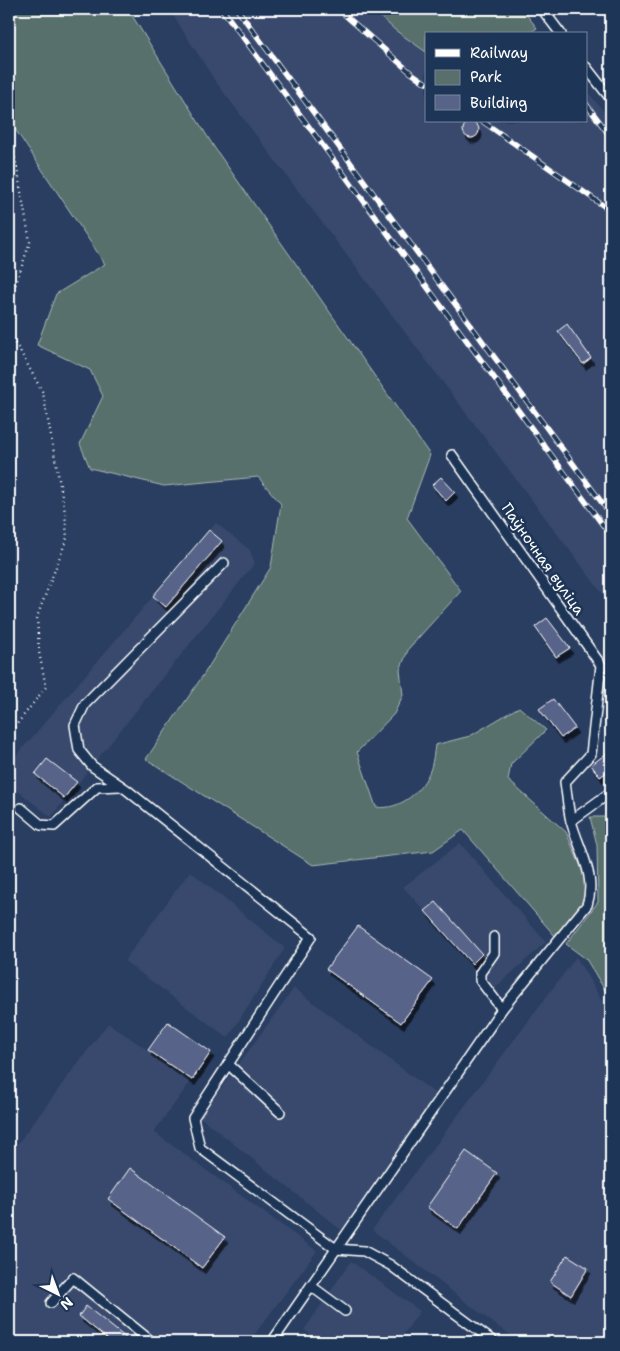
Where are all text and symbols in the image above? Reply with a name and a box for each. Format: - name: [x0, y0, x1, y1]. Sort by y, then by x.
- legend: [425, 32, 588, 122]
- text: Railway: [470, 43, 528, 63]
- text: Park: [470, 67, 502, 87]
- text: Building: [470, 93, 527, 113]
- street label: Паўночная вуліца: [497, 499, 590, 619]
- north arrow: [32, 1268, 82, 1318]
- text: N: [57, 1293, 77, 1314]

